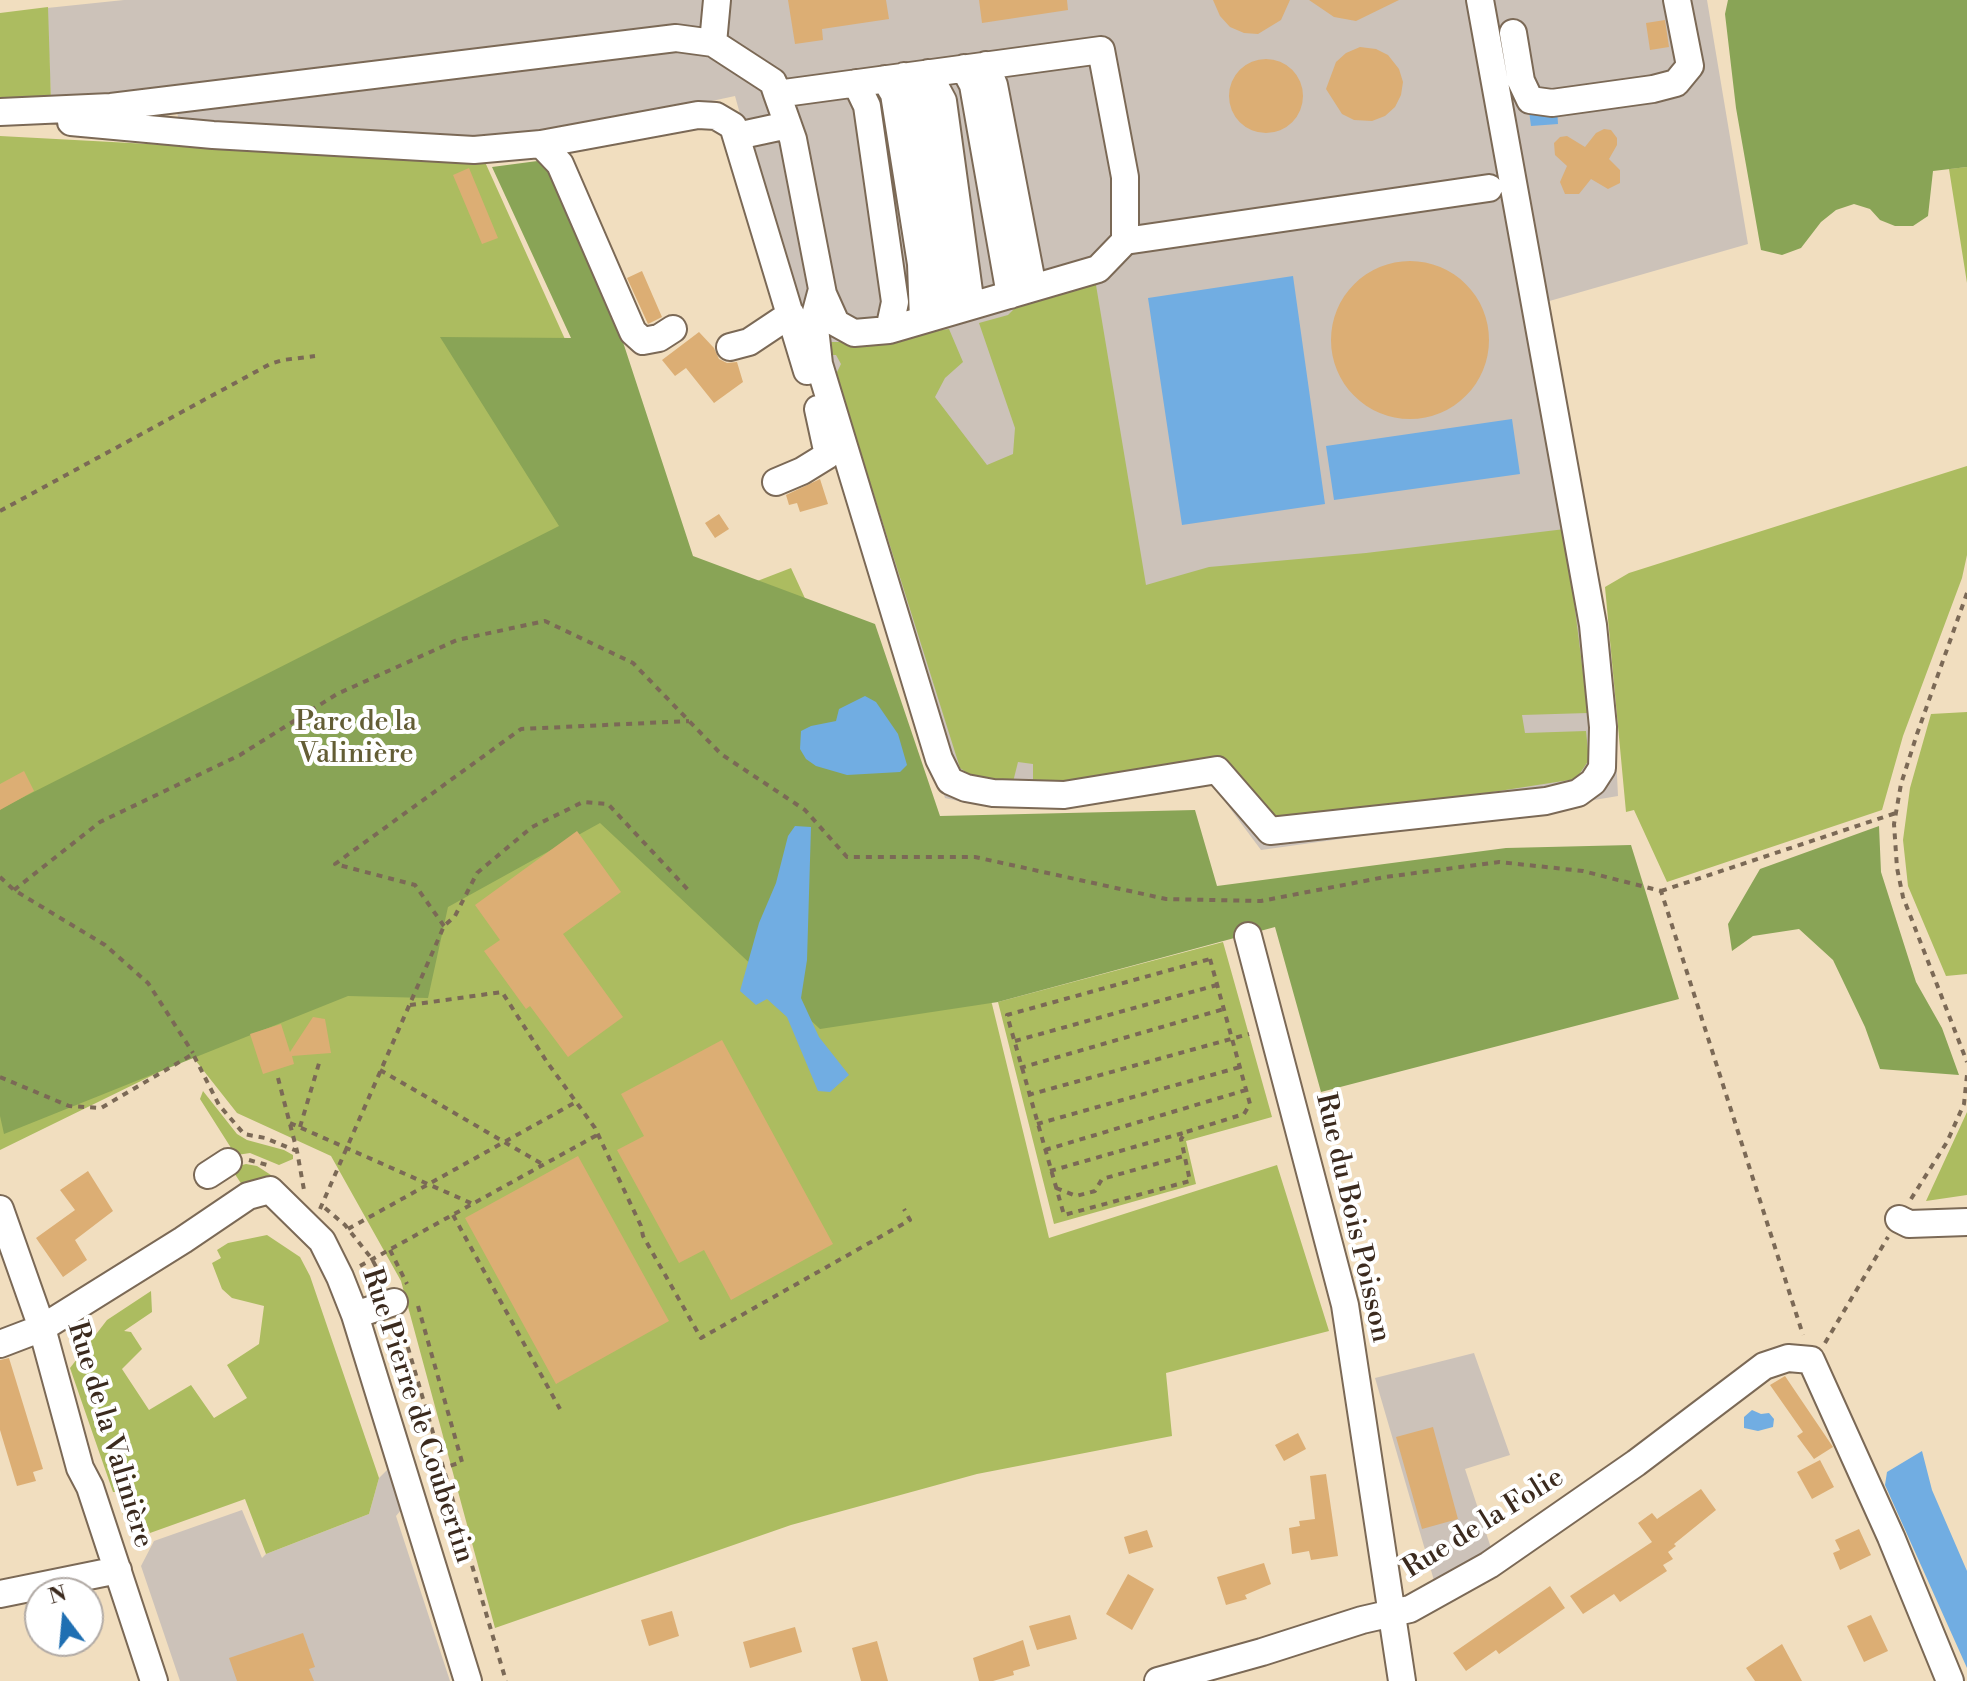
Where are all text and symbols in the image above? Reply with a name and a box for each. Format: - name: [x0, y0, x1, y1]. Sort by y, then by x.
- park label: Parc de la Valinière: [295, 706, 417, 772]
- street label: Rue du Bois Poisson: [1307, 1090, 1397, 1346]
- street label: Rue Pierre de Coubertin: [353, 1264, 481, 1568]
- street label: Rue de la Valinière: [59, 1318, 159, 1552]
- street label: Rue de la Folie: [1397, 1461, 1571, 1587]
- north arrow: [24, 1577, 104, 1657]
- text: N: [46, 1580, 70, 1611]

